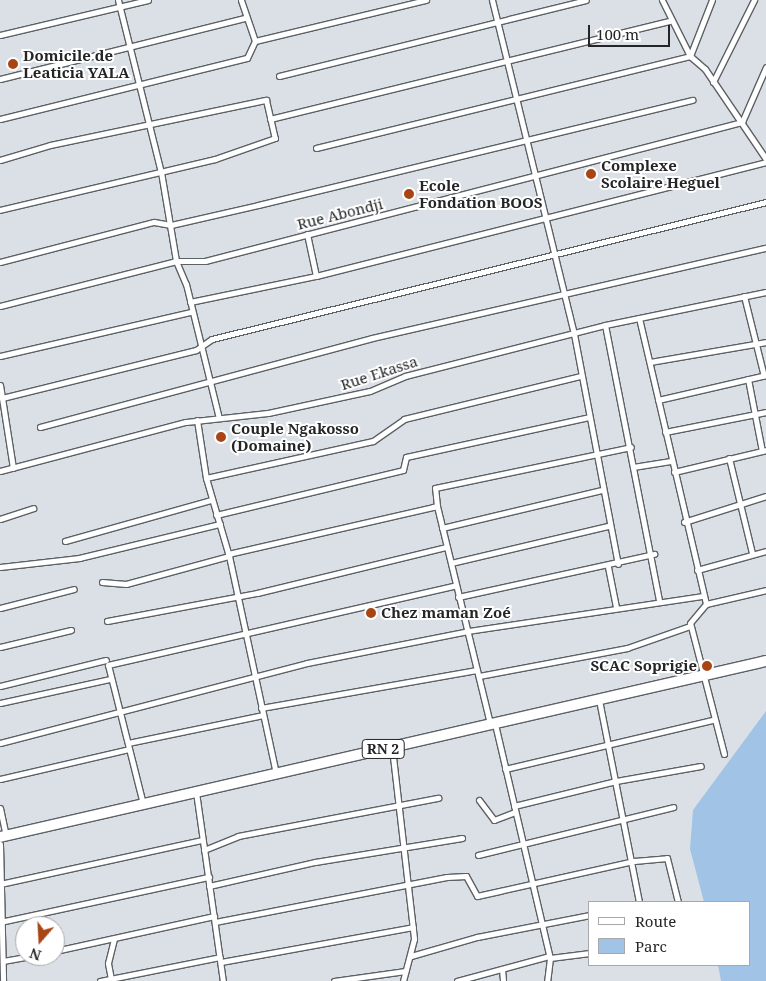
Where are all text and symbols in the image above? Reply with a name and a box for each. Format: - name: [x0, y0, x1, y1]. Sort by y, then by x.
- scale bar: [591, 15, 674, 47]
- text: 100 m: [596, 24, 639, 44]
- place label: Domicile de Leaticia YALA: [23, 46, 130, 81]
- marker: Domicile de Leaticia YALA: [7, 58, 19, 70]
- place label: Complexe Scolaire Heguel: [601, 156, 720, 191]
- marker: Complexe Scolaire Heguel: [585, 168, 597, 180]
- place label: Ecole Fondation BOOS: [419, 176, 543, 211]
- marker: Ecole Fondation BOOS: [403, 188, 415, 200]
- street label: Rue Abondji: [295, 195, 385, 233]
- street label: Rue Ekassa: [338, 352, 420, 394]
- place label: Couple Ngakosso (Domaine): [231, 419, 359, 454]
- marker: Couple Ngakosso (Domaine): [215, 431, 227, 443]
- place label: Chez maman Zoé: [381, 604, 511, 622]
- marker: Chez maman Zoé: [365, 607, 377, 619]
- place label: SCAC Soprigie: [590, 657, 697, 675]
- marker: SCAC Soprigie: [701, 660, 713, 672]
- road number: RN 2: [360, 738, 406, 761]
- legend: [588, 901, 751, 966]
- text: Route: [635, 911, 676, 931]
- north arrow: [15, 916, 65, 966]
- text: Parc: [635, 936, 667, 956]
- text: N: [27, 944, 44, 965]

